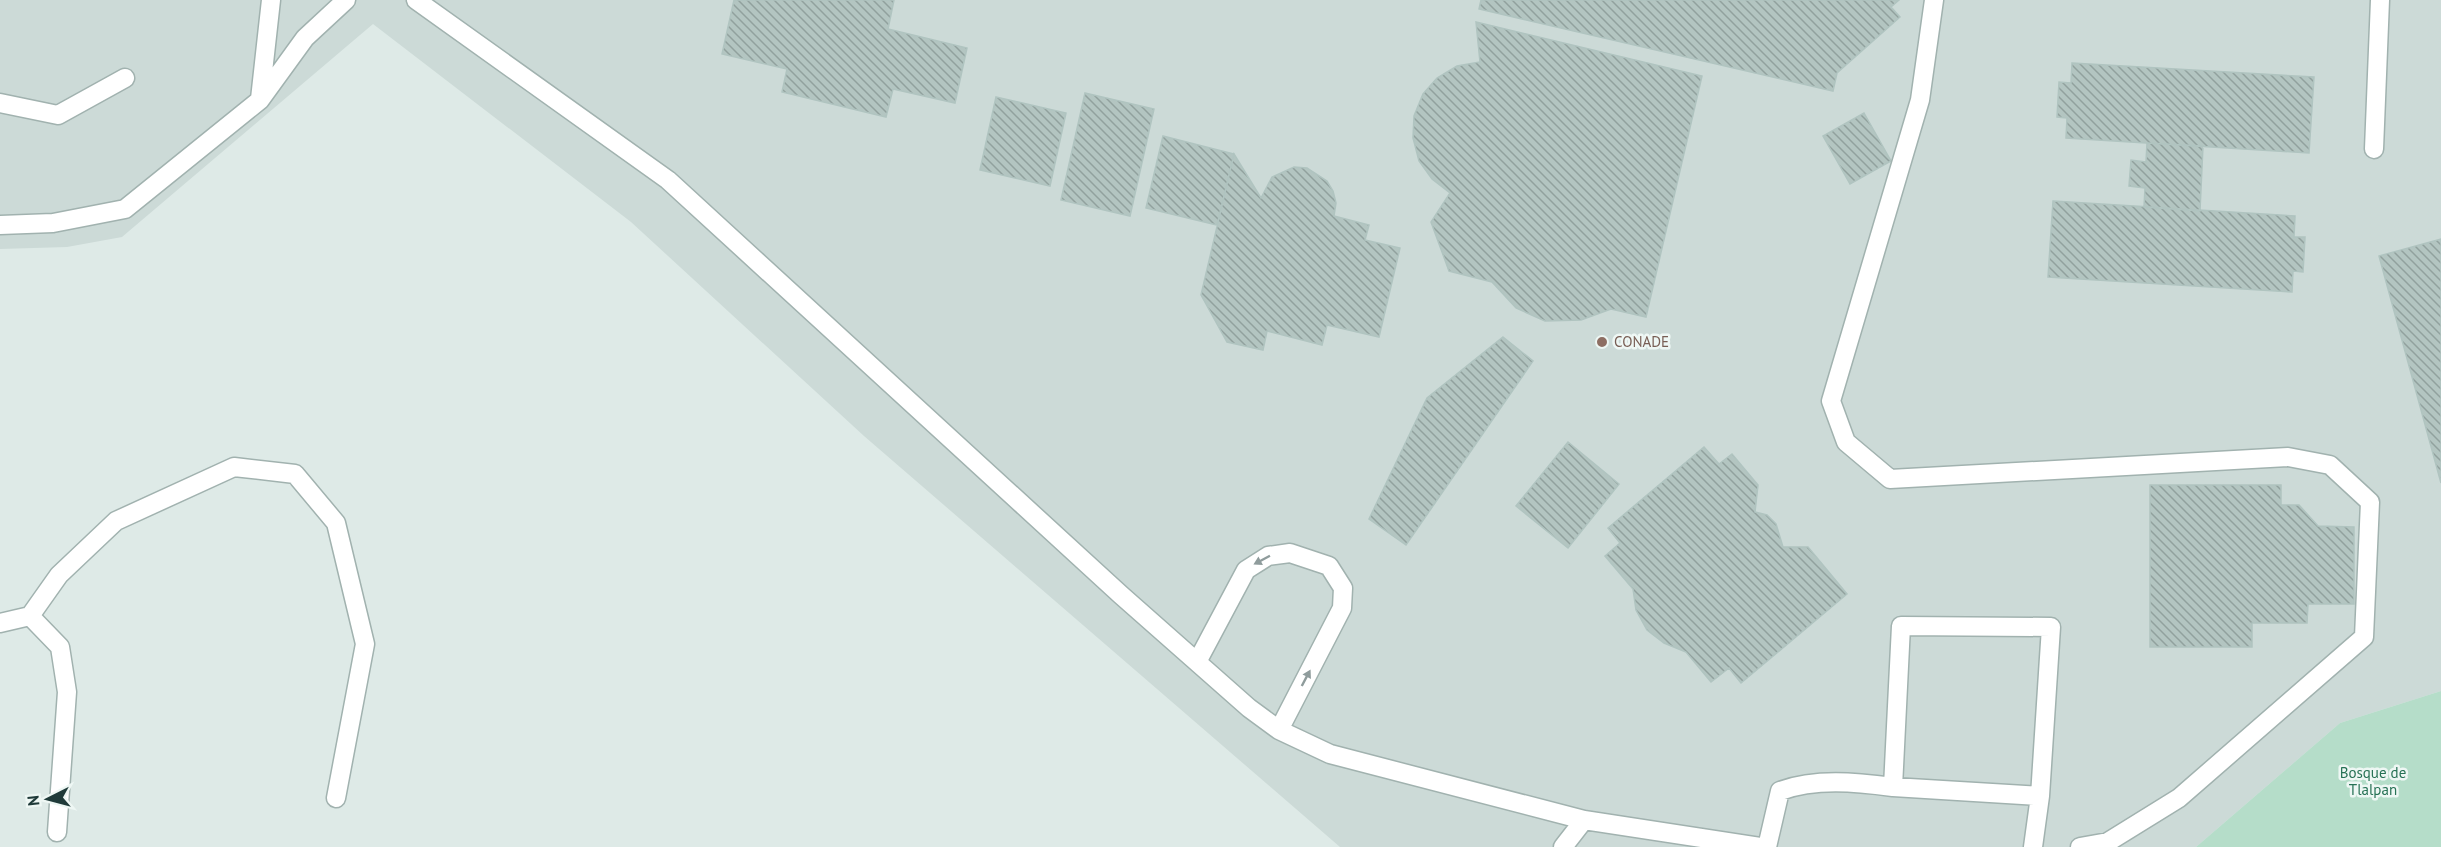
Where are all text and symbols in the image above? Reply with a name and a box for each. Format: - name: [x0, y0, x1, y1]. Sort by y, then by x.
- place label: CONADE: [1614, 332, 1669, 351]
- marker: CONADE: [1595, 335, 1609, 349]
- one-way arrow: [1253, 555, 1270, 565]
- one-way arrow: [1301, 669, 1311, 686]
- park label: Bosque de Tlalpan: [2340, 763, 2406, 799]
- north arrow: [18, 769, 78, 829]
- text: N: [23, 794, 44, 807]

